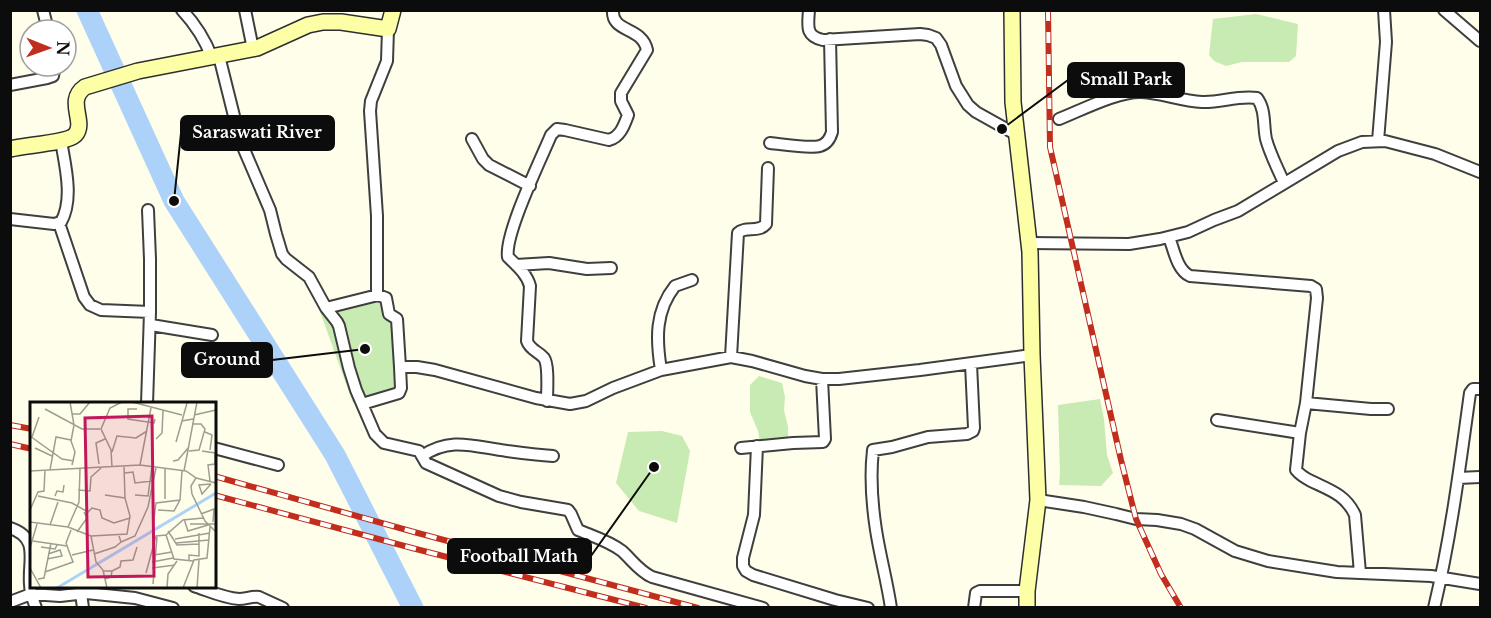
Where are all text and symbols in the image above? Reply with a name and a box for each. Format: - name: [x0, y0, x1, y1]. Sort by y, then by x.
- north arrow: [18, 18, 78, 78]
- text: N: [53, 41, 73, 56]
- callout: Small Park: [1068, 63, 1184, 97]
- text: Small Park: [1080, 69, 1172, 89]
- callout: Saraswati River: [181, 116, 334, 150]
- text: Saraswati River: [192, 122, 322, 142]
- callout: Ground: [182, 343, 272, 377]
- text: Ground: [194, 349, 260, 369]
- inset map: [30, 402, 216, 588]
- callout: Football Math: [448, 539, 591, 573]
- text: Football Math: [460, 546, 579, 566]

